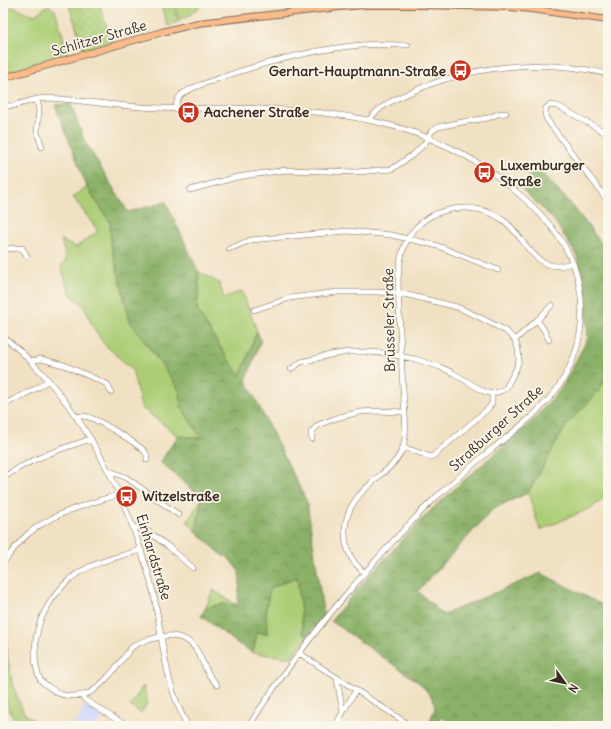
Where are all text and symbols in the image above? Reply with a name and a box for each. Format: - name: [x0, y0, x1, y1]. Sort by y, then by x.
- street label: Schlitzer Straße: [49, 16, 149, 60]
- bus stop icon: Gerhart-Hauptmann-Straße: [448, 58, 474, 84]
- place label: Gerhart-Hauptmann-Straße: [269, 62, 446, 80]
- bus stop icon: Aachener Straße: [175, 99, 201, 125]
- place label: Aachener Straße: [204, 103, 310, 121]
- place label: Luxemburger Straße: [500, 156, 585, 190]
- bus stop icon: Luxemburger Straße: [471, 160, 497, 186]
- street label: Brüsseler Straße: [379, 268, 399, 372]
- street label: Straßburger Straße: [445, 381, 547, 475]
- bus stop icon: Witzelstraße: [113, 483, 139, 509]
- place label: Witzelstraße: [142, 487, 220, 505]
- street label: Einhardstraße: [132, 512, 176, 602]
- north arrow: [545, 663, 585, 703]
- text: N: [565, 681, 581, 695]

